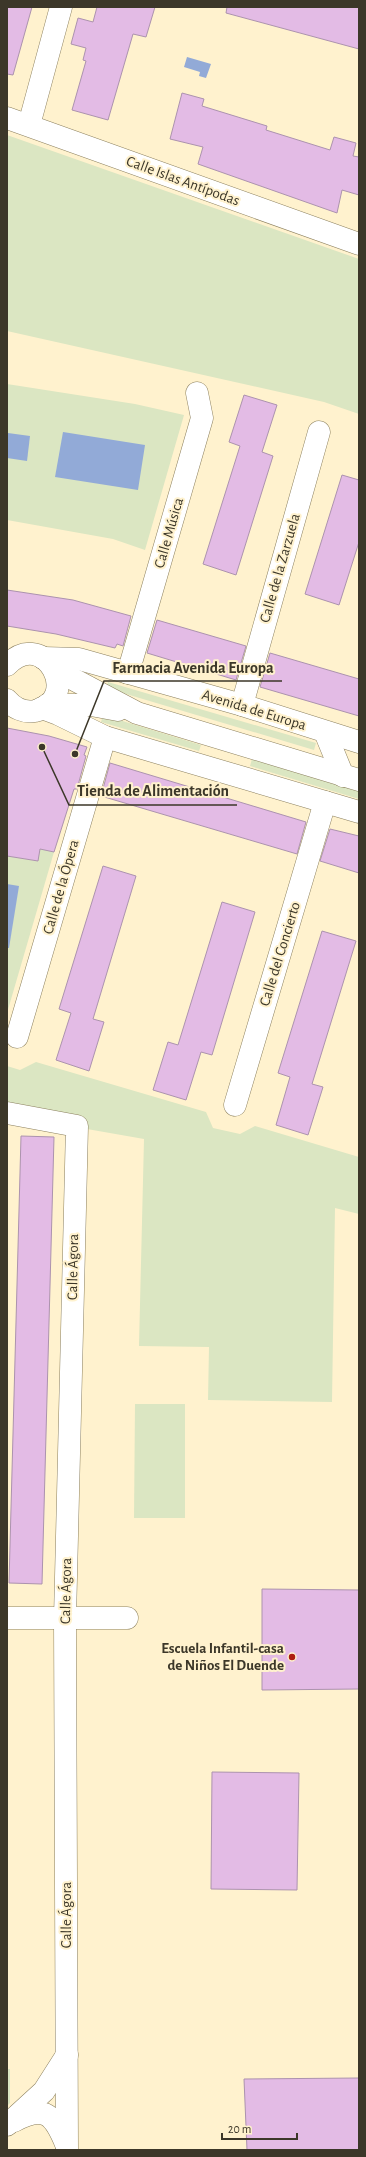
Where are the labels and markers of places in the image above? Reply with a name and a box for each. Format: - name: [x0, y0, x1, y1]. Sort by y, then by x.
- callout: Farmacia Avenida Europa: [104, 653, 282, 681]
- callout: Tienda de Alimentación: [69, 777, 237, 805]
- place label: Escuela Infantil-casa de Niños El Duende: [161, 1641, 284, 1673]
- marker: Escuela Infantil-casa de Niños El Duende: [287, 1652, 297, 1662]

